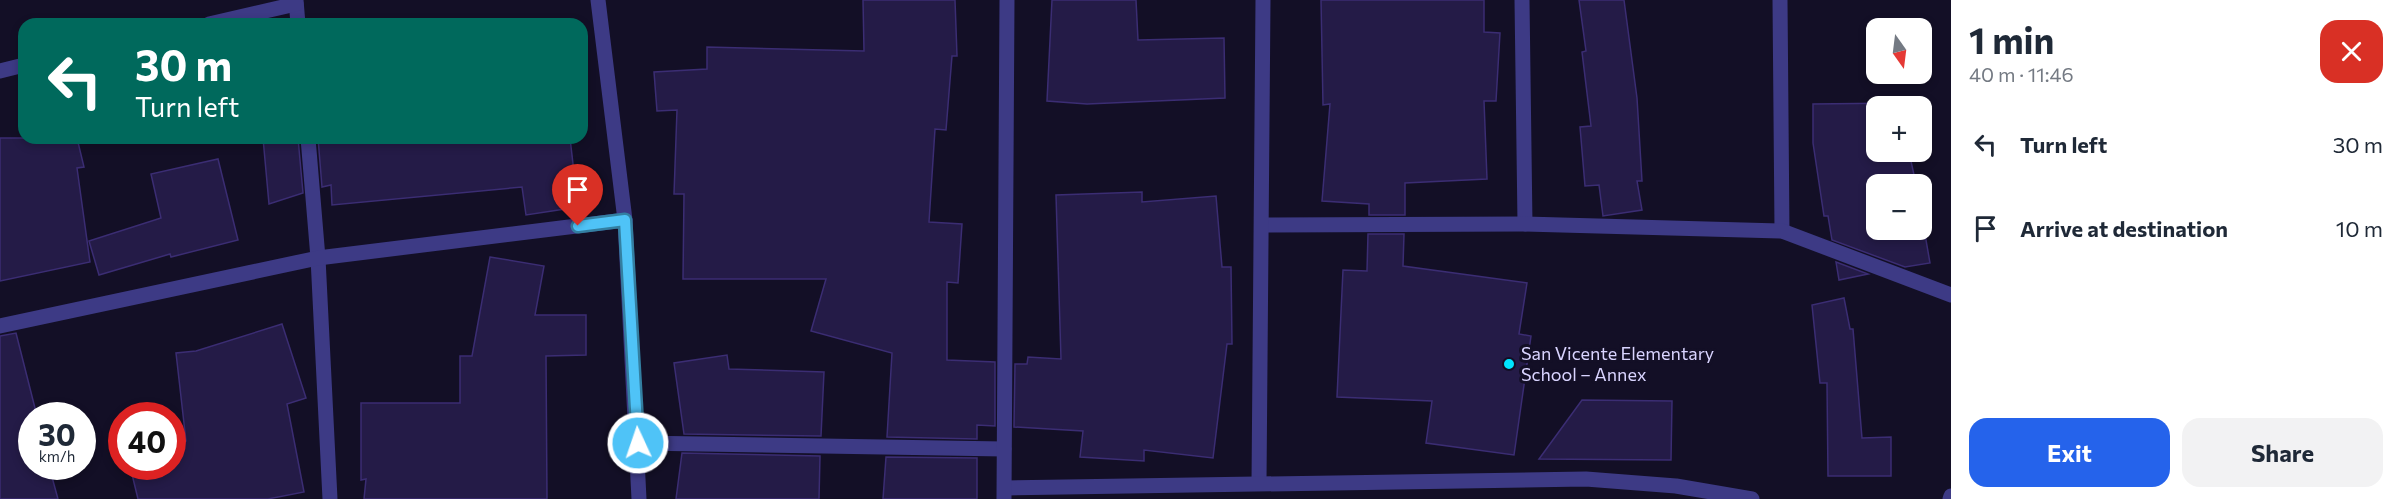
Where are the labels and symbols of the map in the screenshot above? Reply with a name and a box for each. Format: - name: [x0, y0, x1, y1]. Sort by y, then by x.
- north arrow: [1866, 18, 1932, 84]
- pin: [552, 164, 603, 226]
- place label: San Vicente Elementary School – Annex: [1521, 342, 1714, 385]
- marker: San Vicente Elementary School – Annex: [1502, 357, 1516, 371]
- speed limit sign: 40: [108, 402, 186, 480]
- position arrow: [606, 411, 670, 475]

